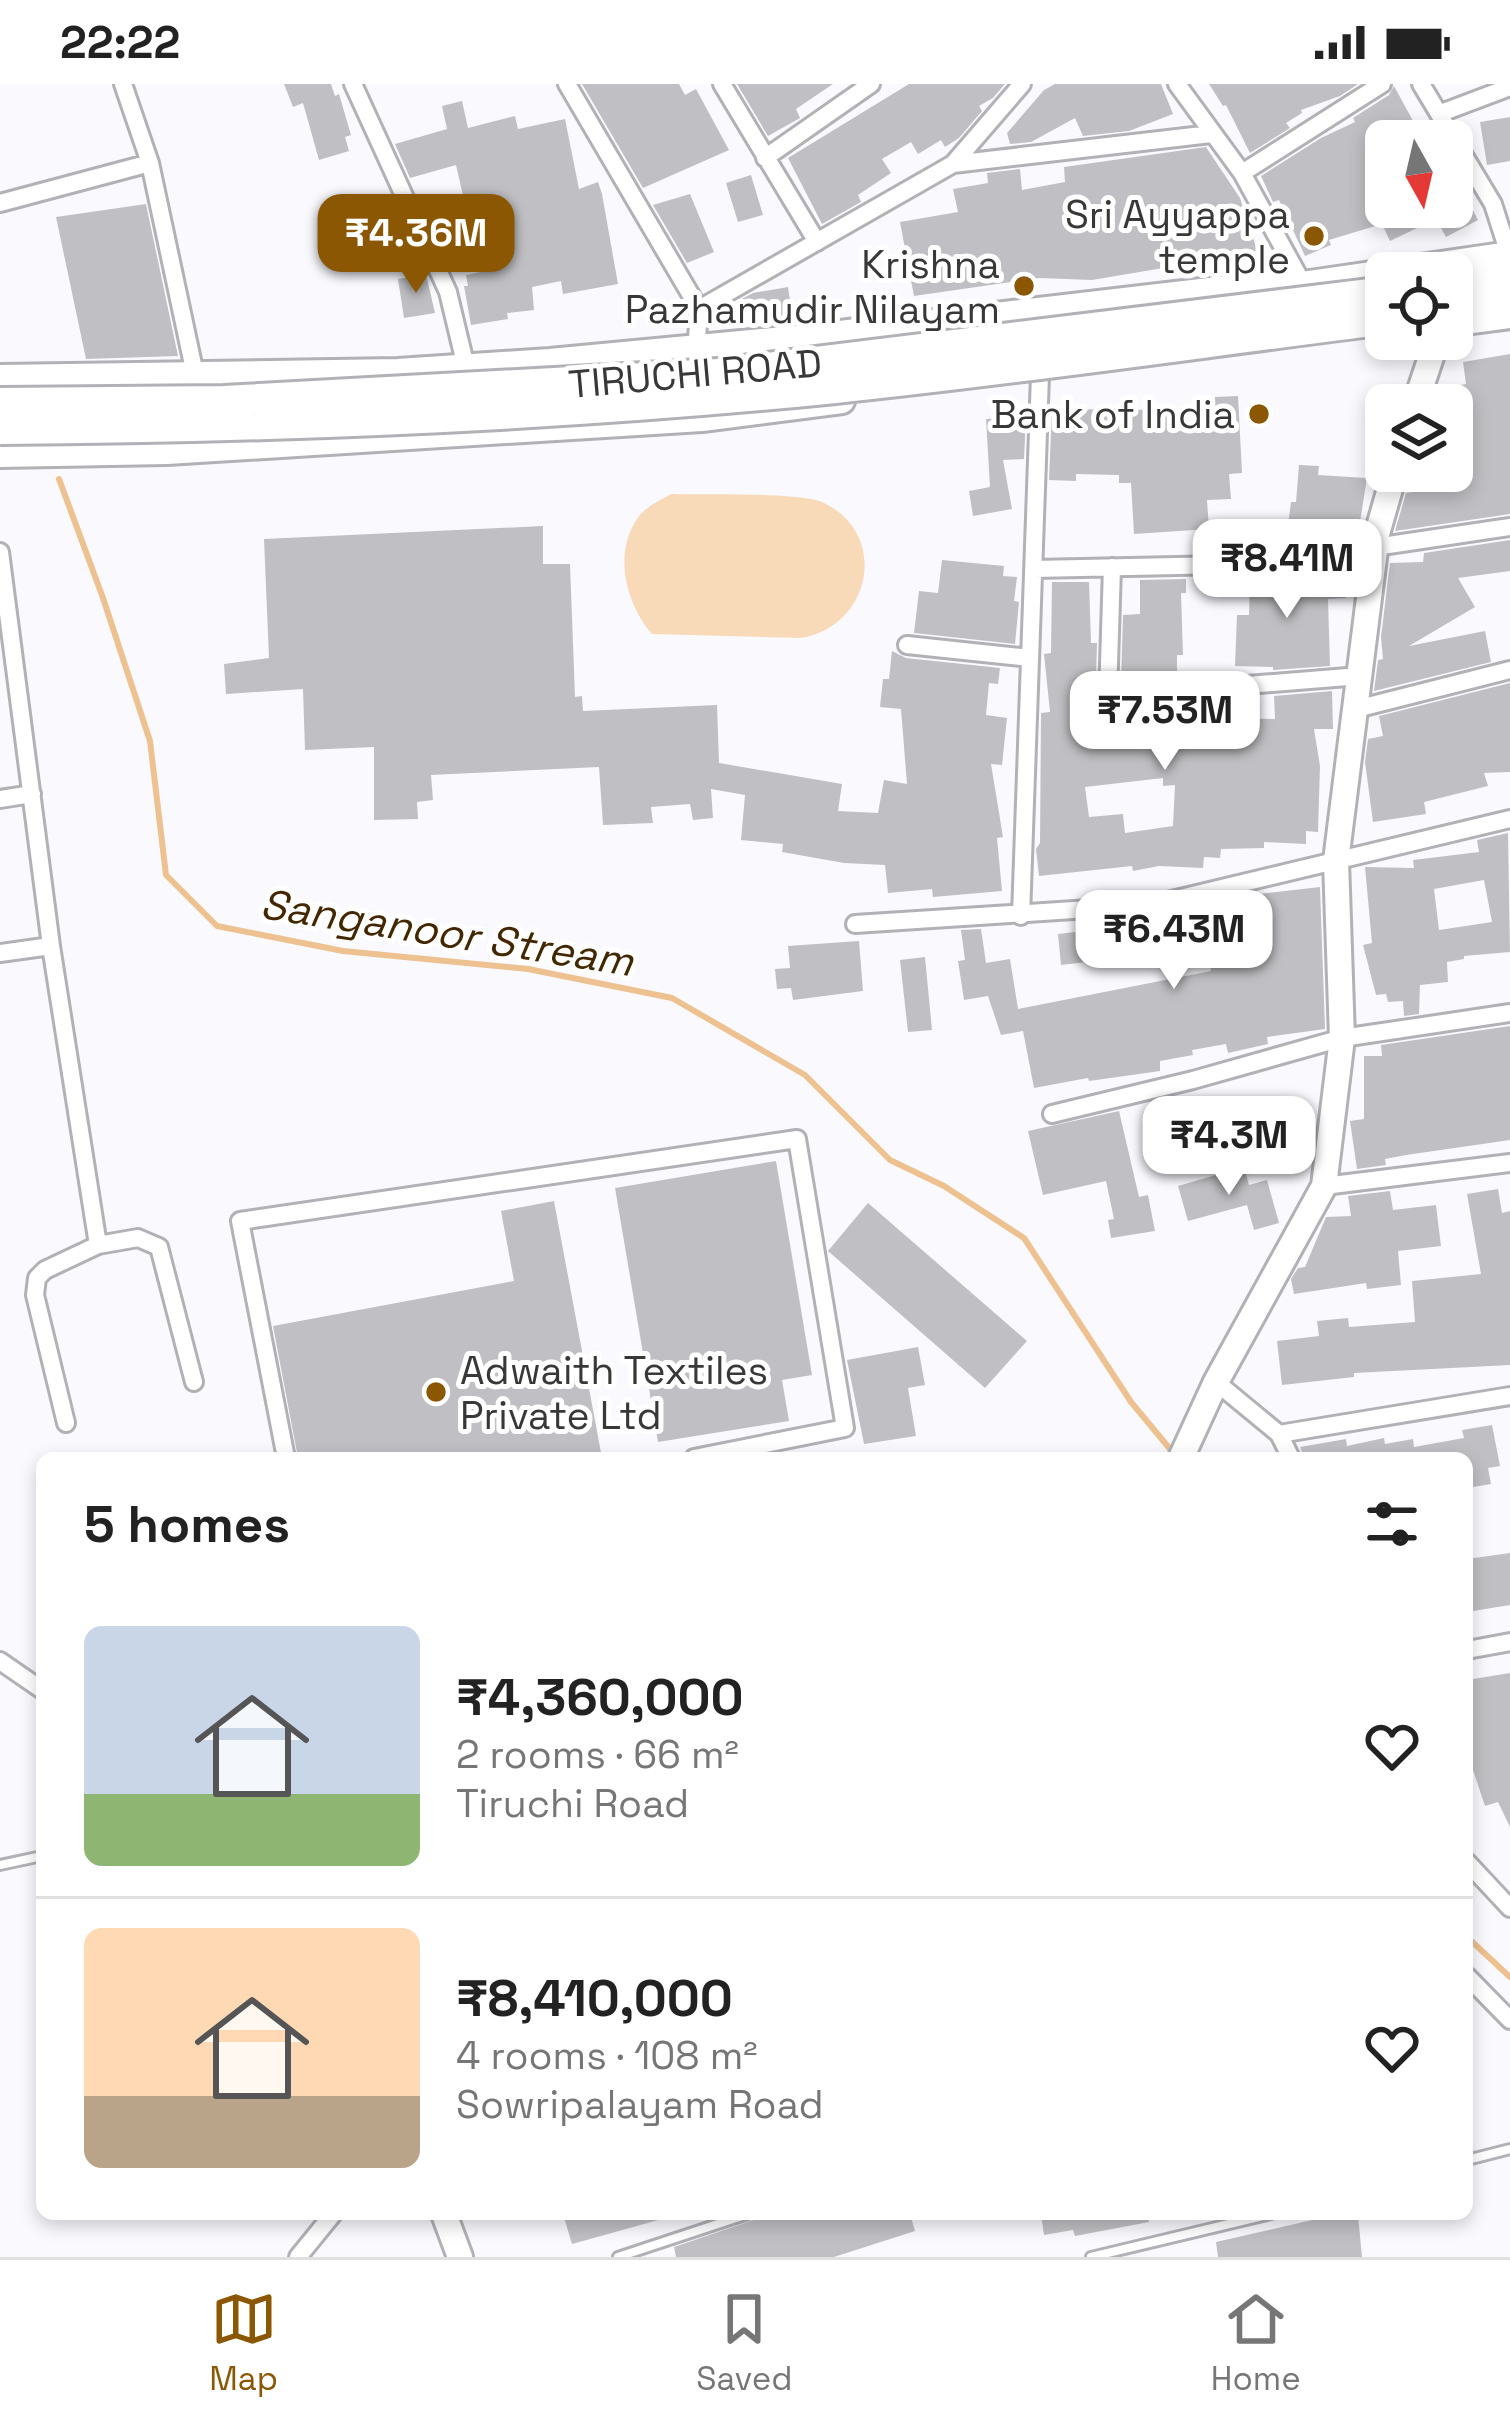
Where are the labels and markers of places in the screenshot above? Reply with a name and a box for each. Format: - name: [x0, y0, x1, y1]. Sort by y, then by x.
- place label: Sri Ayyappa temple: [1065, 190, 1290, 284]
- pin: ₹4.36M: [318, 194, 514, 296]
- marker: Sri Ayyappa temple: [1301, 223, 1327, 249]
- place label: Krishna Pazhamudir Nilayam: [625, 240, 1000, 334]
- marker: Krishna Pazhamudir Nilayam: [1011, 273, 1037, 299]
- place label: Bank of India: [991, 390, 1235, 439]
- marker: Bank of India: [1246, 401, 1272, 427]
- pin: ₹8.41M: [1189, 519, 1385, 621]
- pin: ₹7.53M: [1067, 671, 1263, 773]
- pin: ₹6.43M: [1076, 890, 1272, 992]
- pin: ₹4.3M: [1145, 1096, 1313, 1198]
- place label: Adwaith Textiles Private Ltd: [460, 1346, 768, 1440]
- marker: Adwaith Textiles Private Ltd: [423, 1379, 449, 1405]

